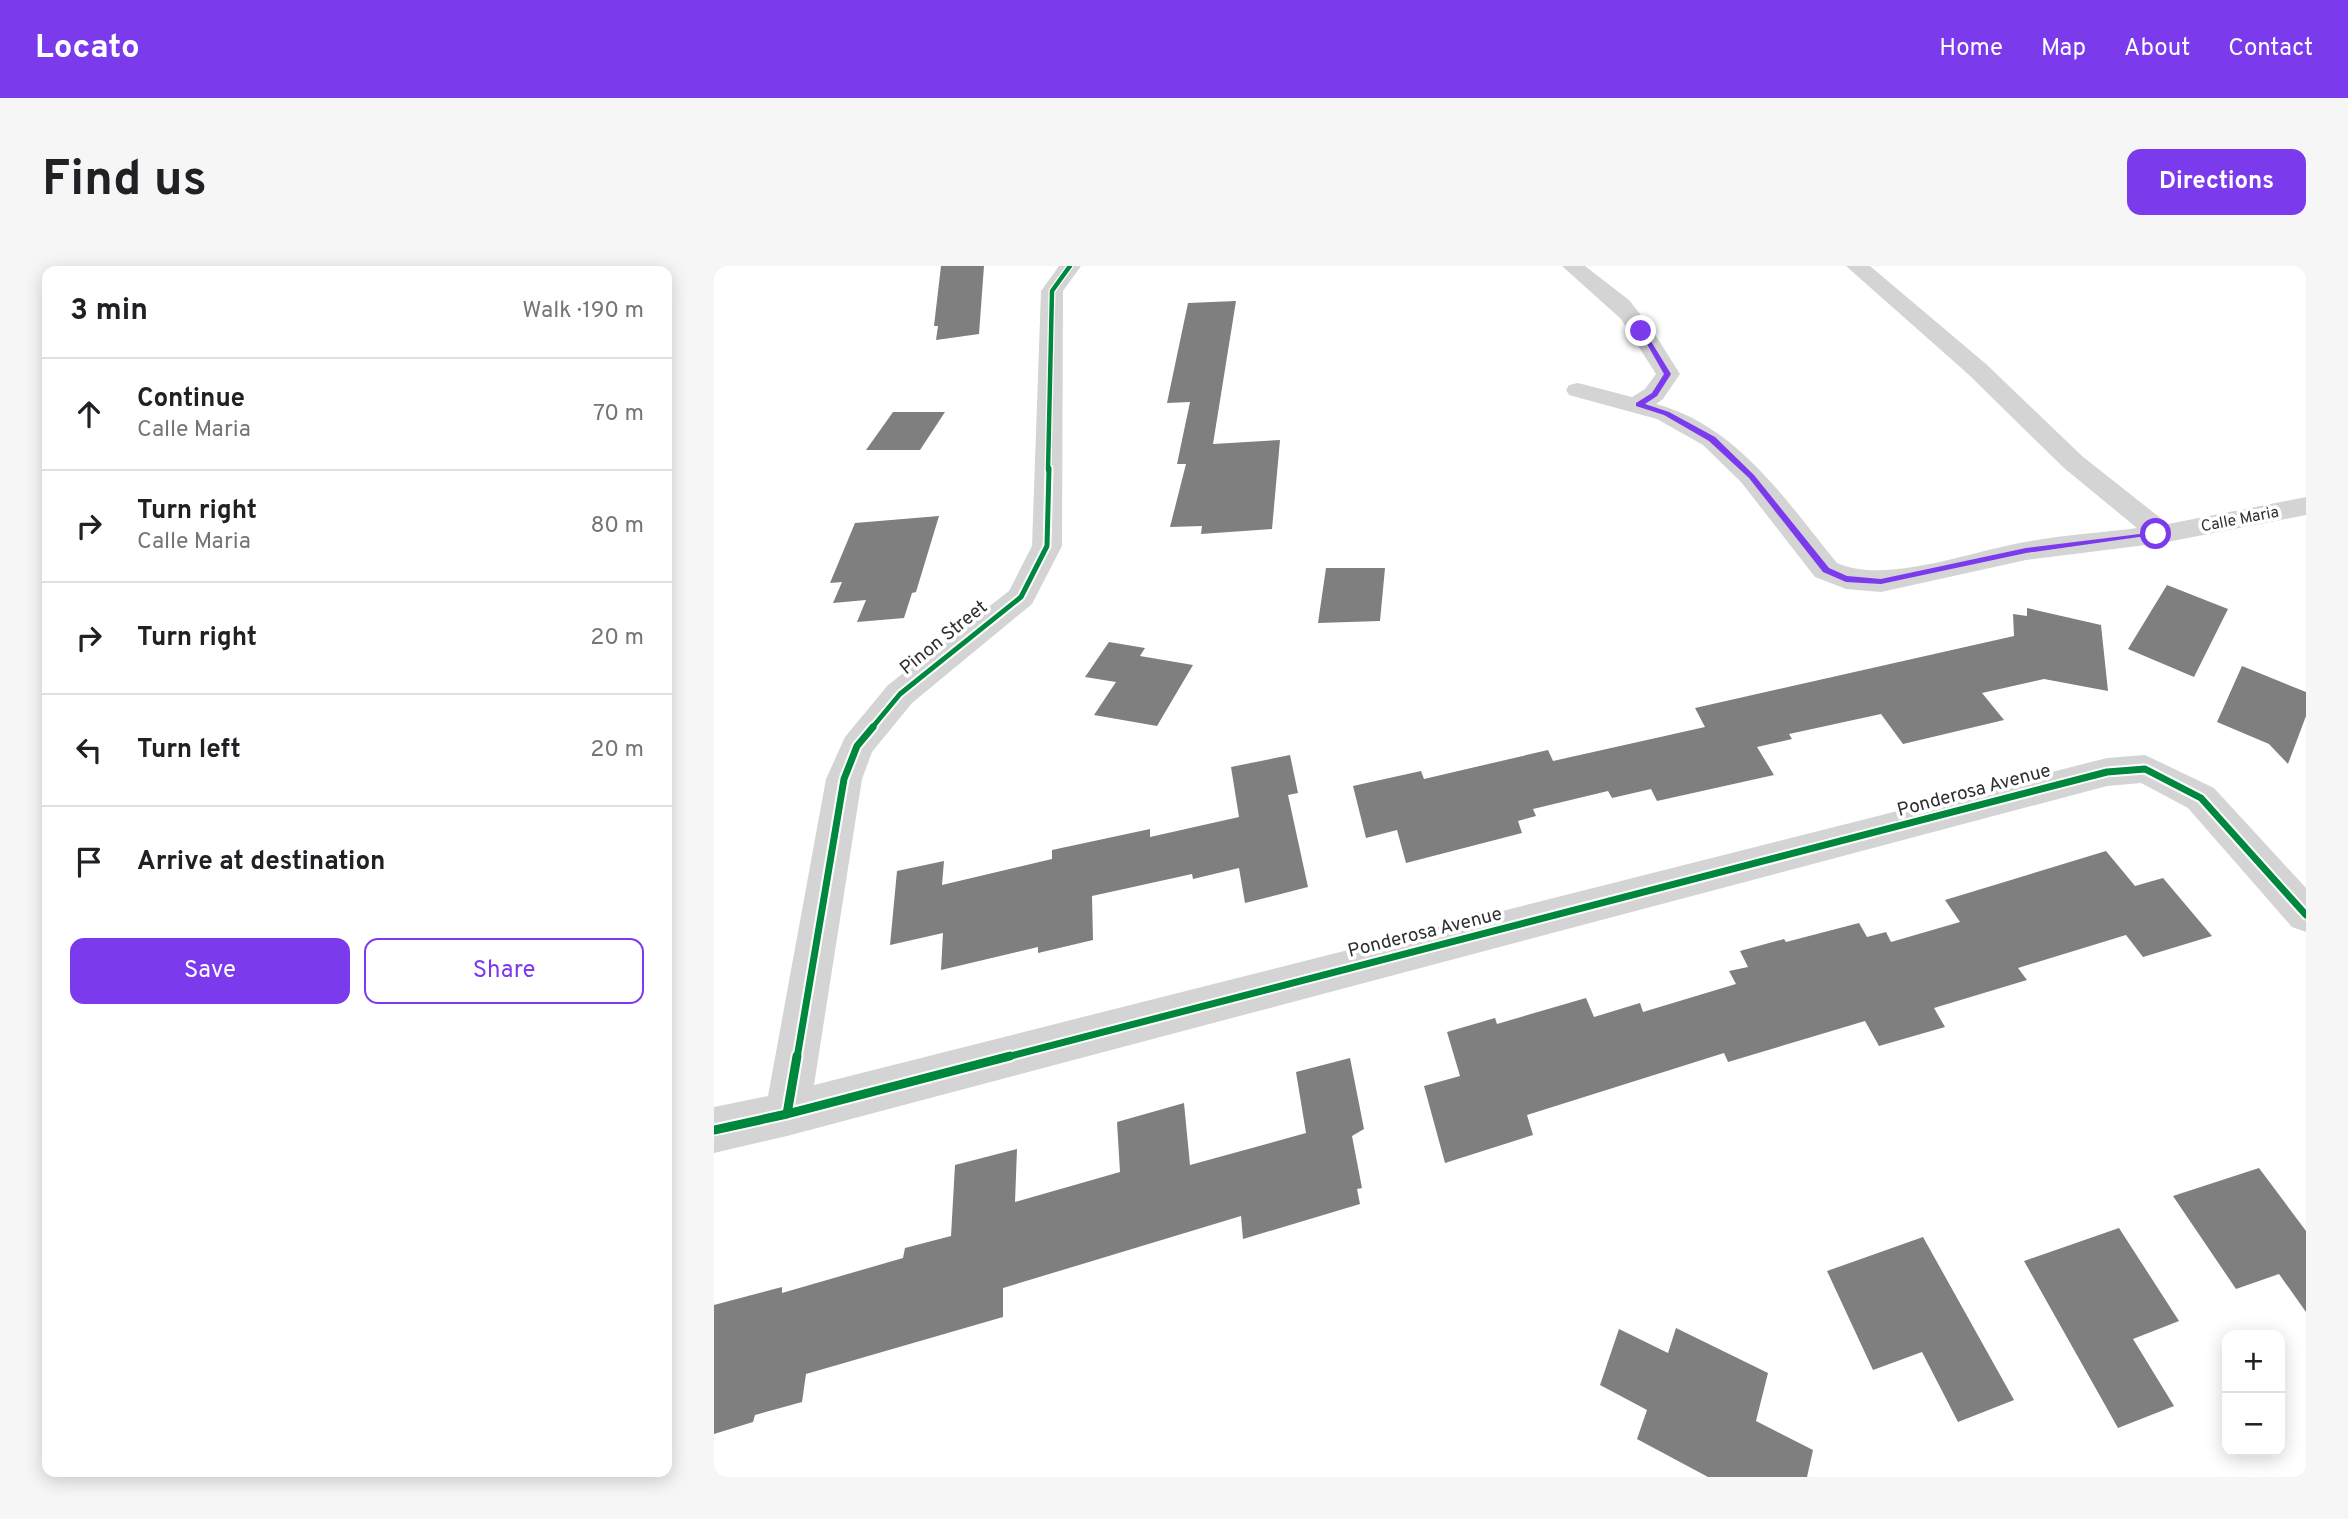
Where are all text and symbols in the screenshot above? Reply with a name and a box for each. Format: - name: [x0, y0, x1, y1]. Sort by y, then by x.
- text: Locato: [35, 28, 140, 70]
- text: Home: [1939, 34, 2003, 64]
- text: Map: [2041, 34, 2086, 64]
- text: About: [2124, 34, 2190, 64]
- text: Contact: [2228, 34, 2313, 64]
- button: Directions: [2127, 149, 2306, 215]
- text: Find us: [42, 151, 207, 213]
- text: 3 min: [70, 293, 148, 330]
- text: Walk · 190 m: [522, 297, 644, 326]
- route end: [1625, 315, 1656, 346]
- text: Continue: [137, 383, 245, 416]
- icon: ahead: [70, 395, 108, 433]
- text: 70 m: [593, 400, 644, 429]
- text: Calle Maria: [137, 416, 251, 445]
- text: Turn right: [137, 495, 257, 528]
- street label: Calle Maria: [2199, 503, 2281, 537]
- icon: right: [70, 507, 108, 545]
- text: 80 m: [591, 512, 644, 541]
- route start: [2140, 518, 2171, 549]
- text: Calle Maria: [137, 528, 251, 557]
- street label: Pinon Street: [895, 595, 993, 681]
- icon: right: [70, 619, 108, 657]
- text: Turn right: [137, 622, 257, 655]
- text: 20 m: [590, 624, 644, 653]
- icon: left: [70, 731, 108, 769]
- text: Turn left: [137, 734, 241, 767]
- text: 20 m: [590, 736, 644, 765]
- street label: Ponderosa Avenue: [1895, 759, 2053, 823]
- icon: arrive: [70, 843, 108, 881]
- text: Arrive at destination: [137, 846, 385, 879]
- street label: Ponderosa Avenue: [1346, 902, 1504, 964]
- button: Save: [70, 938, 350, 1004]
- button: Share: [364, 938, 644, 1004]
- map controls: [2222, 1330, 2285, 1456]
- button: +: [2222, 1330, 2285, 1393]
- button: −: [2222, 1393, 2285, 1456]

